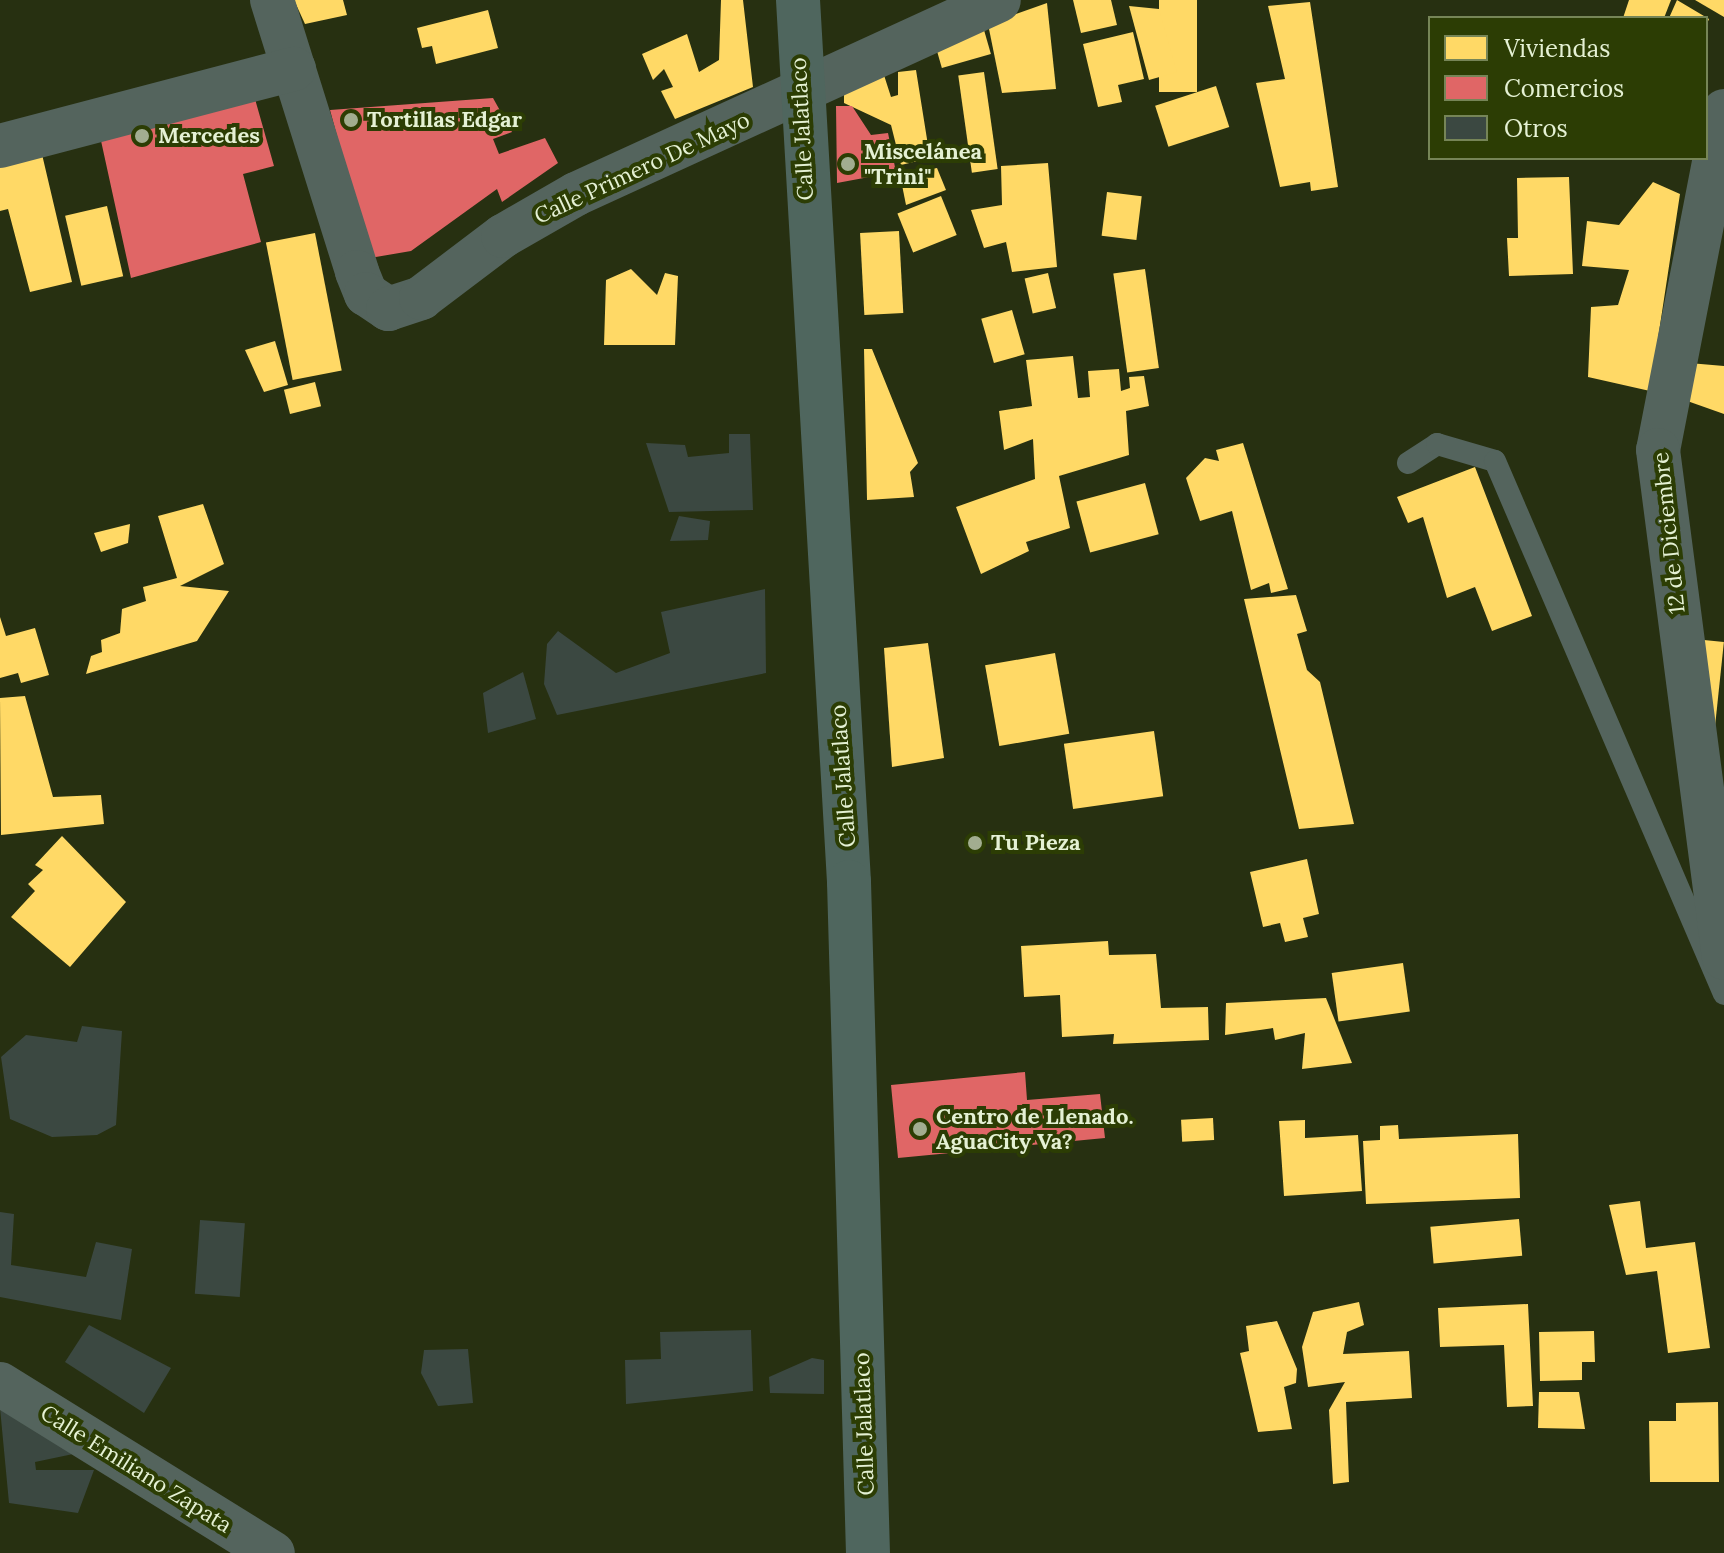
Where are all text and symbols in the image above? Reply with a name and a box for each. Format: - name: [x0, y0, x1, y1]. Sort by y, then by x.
- legend: [1428, 16, 1708, 160]
- text: Viviendas: [1504, 33, 1610, 64]
- street label: Calle Jalatlaco: [785, 57, 819, 201]
- text: Comercios: [1504, 73, 1624, 104]
- street label: Calle Primero De Mayo: [530, 106, 754, 230]
- place label: Tortillas Edgar: [367, 107, 522, 133]
- marker: Tortillas Edgar: [342, 111, 360, 129]
- text: Otros: [1504, 113, 1568, 144]
- place label: Mercedes: [158, 123, 260, 149]
- marker: Mercedes: [133, 127, 151, 145]
- place label: Miscelánea "Trini": [864, 138, 982, 190]
- marker: Miscelánea "Trini": [839, 155, 857, 173]
- street label: 12 de Diciembre: [1647, 451, 1691, 615]
- street label: Calle Jalatlaco: [825, 704, 861, 848]
- place label: Tu Pieza: [991, 830, 1081, 856]
- marker: Tu Pieza: [966, 834, 984, 852]
- place label: Centro de Llenado. AguaCity Va?: [936, 1103, 1134, 1154]
- marker: Centro de Llenado. AguaCity Va?: [911, 1120, 929, 1138]
- street label: Calle Jalatlaco: [848, 1352, 880, 1496]
- street label: Calle Emiliano Zapata: [36, 1399, 236, 1539]

